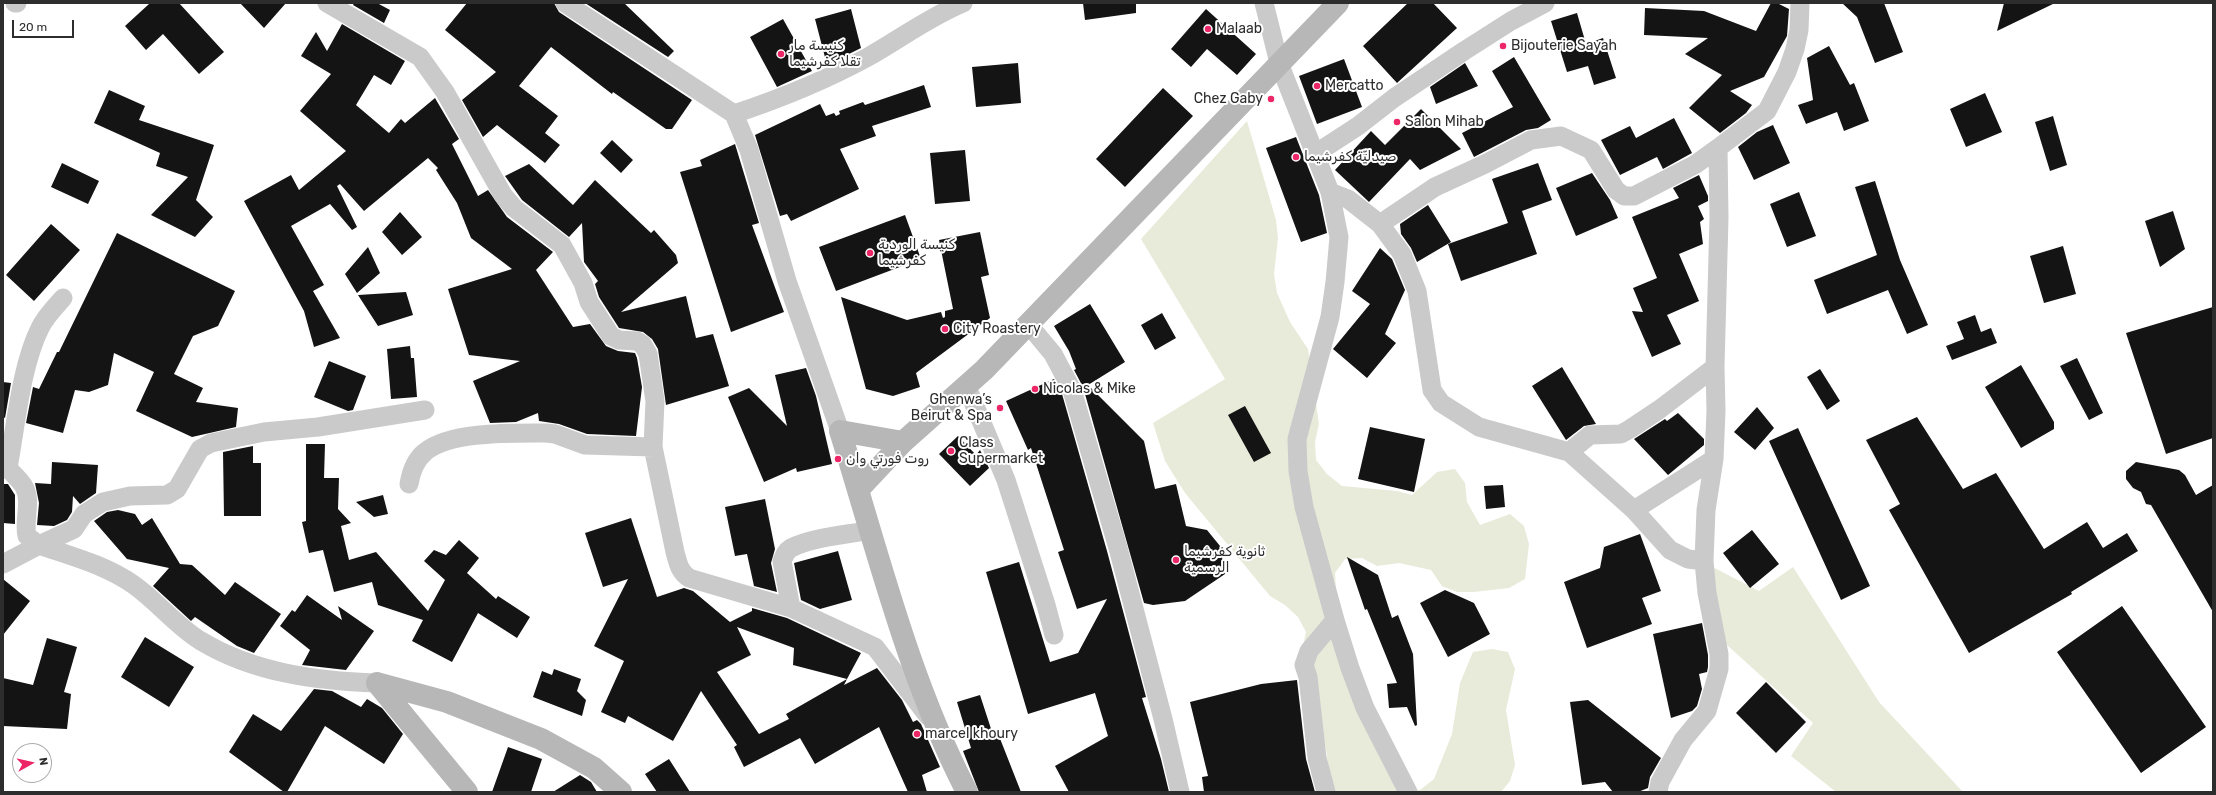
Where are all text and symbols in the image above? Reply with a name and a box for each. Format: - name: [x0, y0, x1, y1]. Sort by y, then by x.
- scale bar: [14, 12, 76, 38]
- text: 20 m: [19, 20, 47, 34]
- place label: Malaab: [1216, 21, 1262, 37]
- marker: Malaab: [1203, 24, 1213, 34]
- place label: كنيسة مار تقلا كفرشيما: [789, 38, 861, 70]
- place label: Bijouterie Sayah: [1511, 38, 1617, 54]
- marker: Bijouterie Sayah: [1498, 41, 1508, 51]
- marker: كنيسة مار تقلا كفرشيما: [776, 49, 786, 59]
- place label: Mercatto: [1325, 78, 1384, 94]
- marker: Mercatto: [1312, 81, 1322, 91]
- place label: Chez Gaby: [1194, 91, 1263, 107]
- marker: Chez Gaby: [1266, 94, 1276, 104]
- place label: Salon Mihab: [1405, 114, 1484, 130]
- marker: Salon Mihab: [1392, 117, 1402, 127]
- place label: صيدليّة كفرشيما: [1304, 149, 1396, 165]
- marker: صيدليّة كفرشيما: [1291, 152, 1301, 162]
- place label: كنيسة الوردية كفرشيما: [878, 237, 955, 270]
- marker: كنيسة الوردية كفرشيما: [865, 248, 875, 258]
- place label: City Roastery: [953, 321, 1041, 337]
- marker: City Roastery: [940, 324, 950, 334]
- place label: Nicolas & Mike: [1043, 381, 1136, 397]
- marker: Nicolas & Mike: [1030, 384, 1040, 394]
- place label: Ghenwa’s Beirut & Spa: [911, 392, 992, 424]
- marker: Ghenwa’s Beirut & Spa: [995, 403, 1005, 413]
- place label: Class Supermarket: [959, 435, 1043, 468]
- marker: Class Supermarket: [946, 446, 956, 456]
- place label: روت فورتي وان: [846, 451, 929, 467]
- marker: روت فورتي وان: [833, 454, 843, 464]
- place label: ثانوية كفرشيما الرسمية: [1184, 544, 1265, 576]
- marker: ثانوية كفرشيما الرسمية: [1171, 555, 1181, 565]
- place label: marcel khoury: [925, 726, 1018, 742]
- marker: marcel khoury: [912, 729, 922, 739]
- north arrow: [12, 743, 52, 783]
- text: N: [36, 757, 50, 766]

